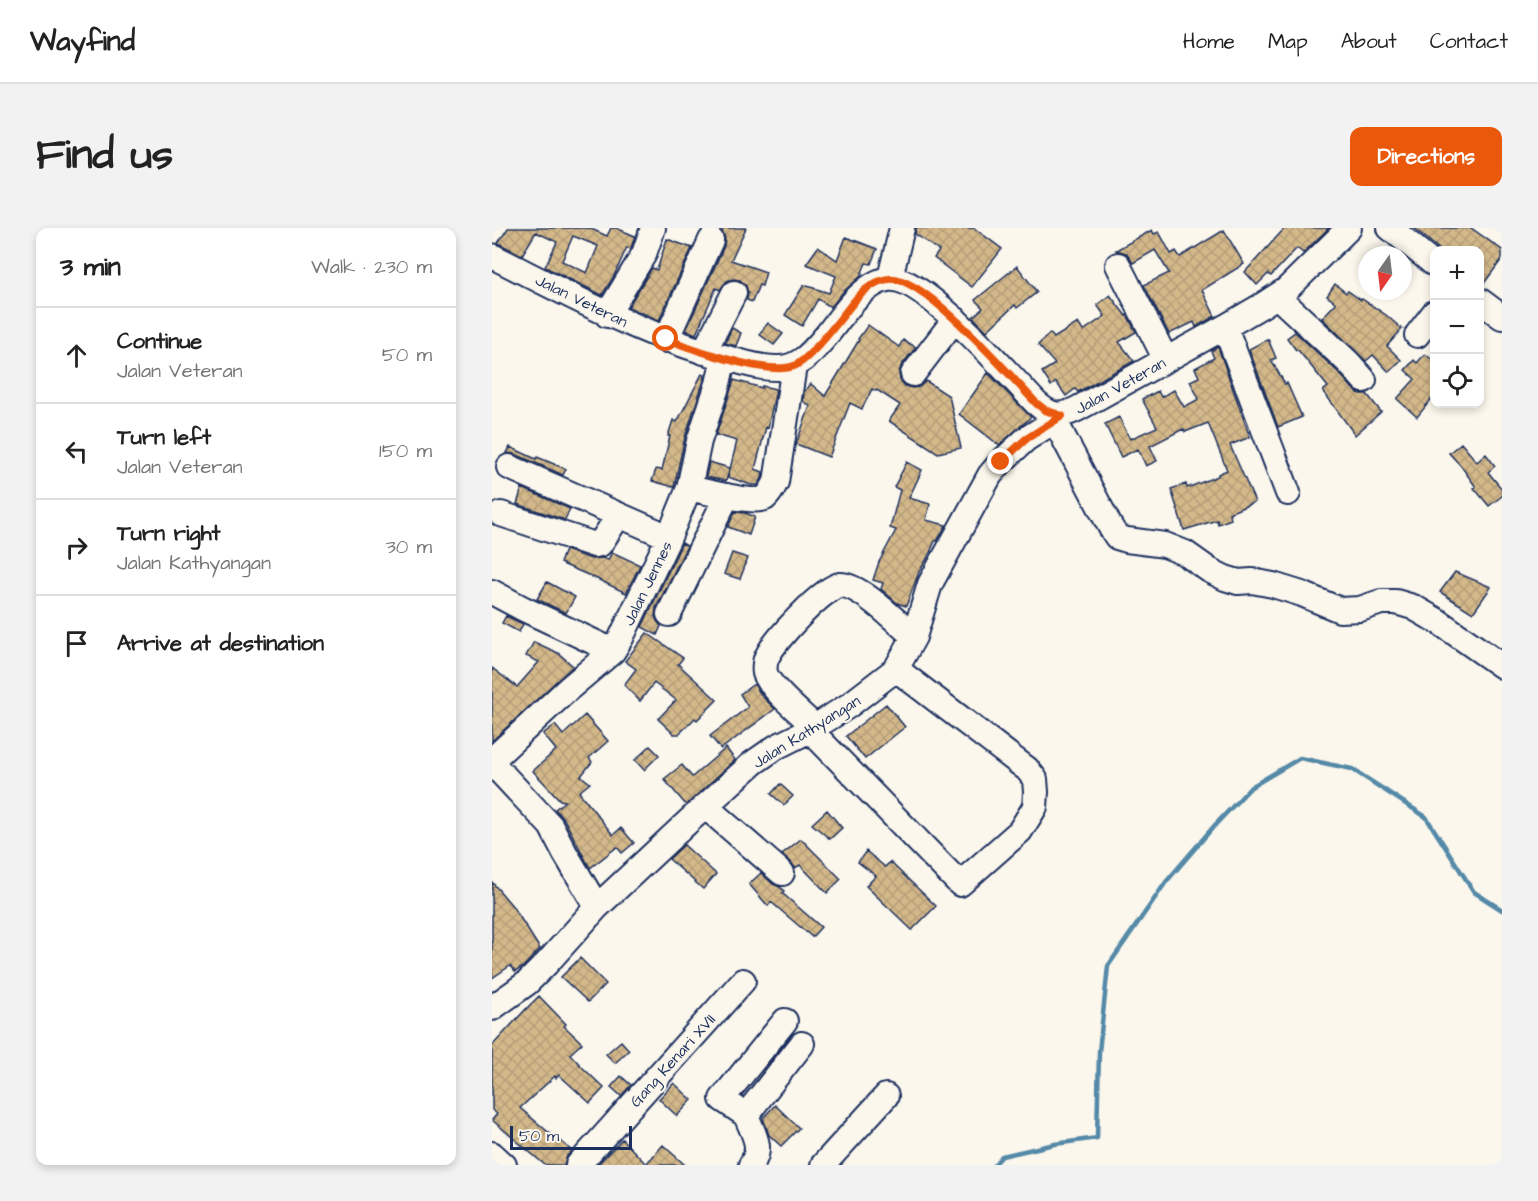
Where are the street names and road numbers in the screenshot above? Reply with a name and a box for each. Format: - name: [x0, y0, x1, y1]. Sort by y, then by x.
- street label: Jalan Veteran: [532, 269, 632, 333]
- street label: Jalan Veteran: [1071, 352, 1170, 420]
- street label: Jalan Jennes: [618, 538, 678, 629]
- street label: Jalan Kathyangan: [748, 690, 865, 775]
- street label: Gang Kenari XVII: [625, 1009, 721, 1113]

